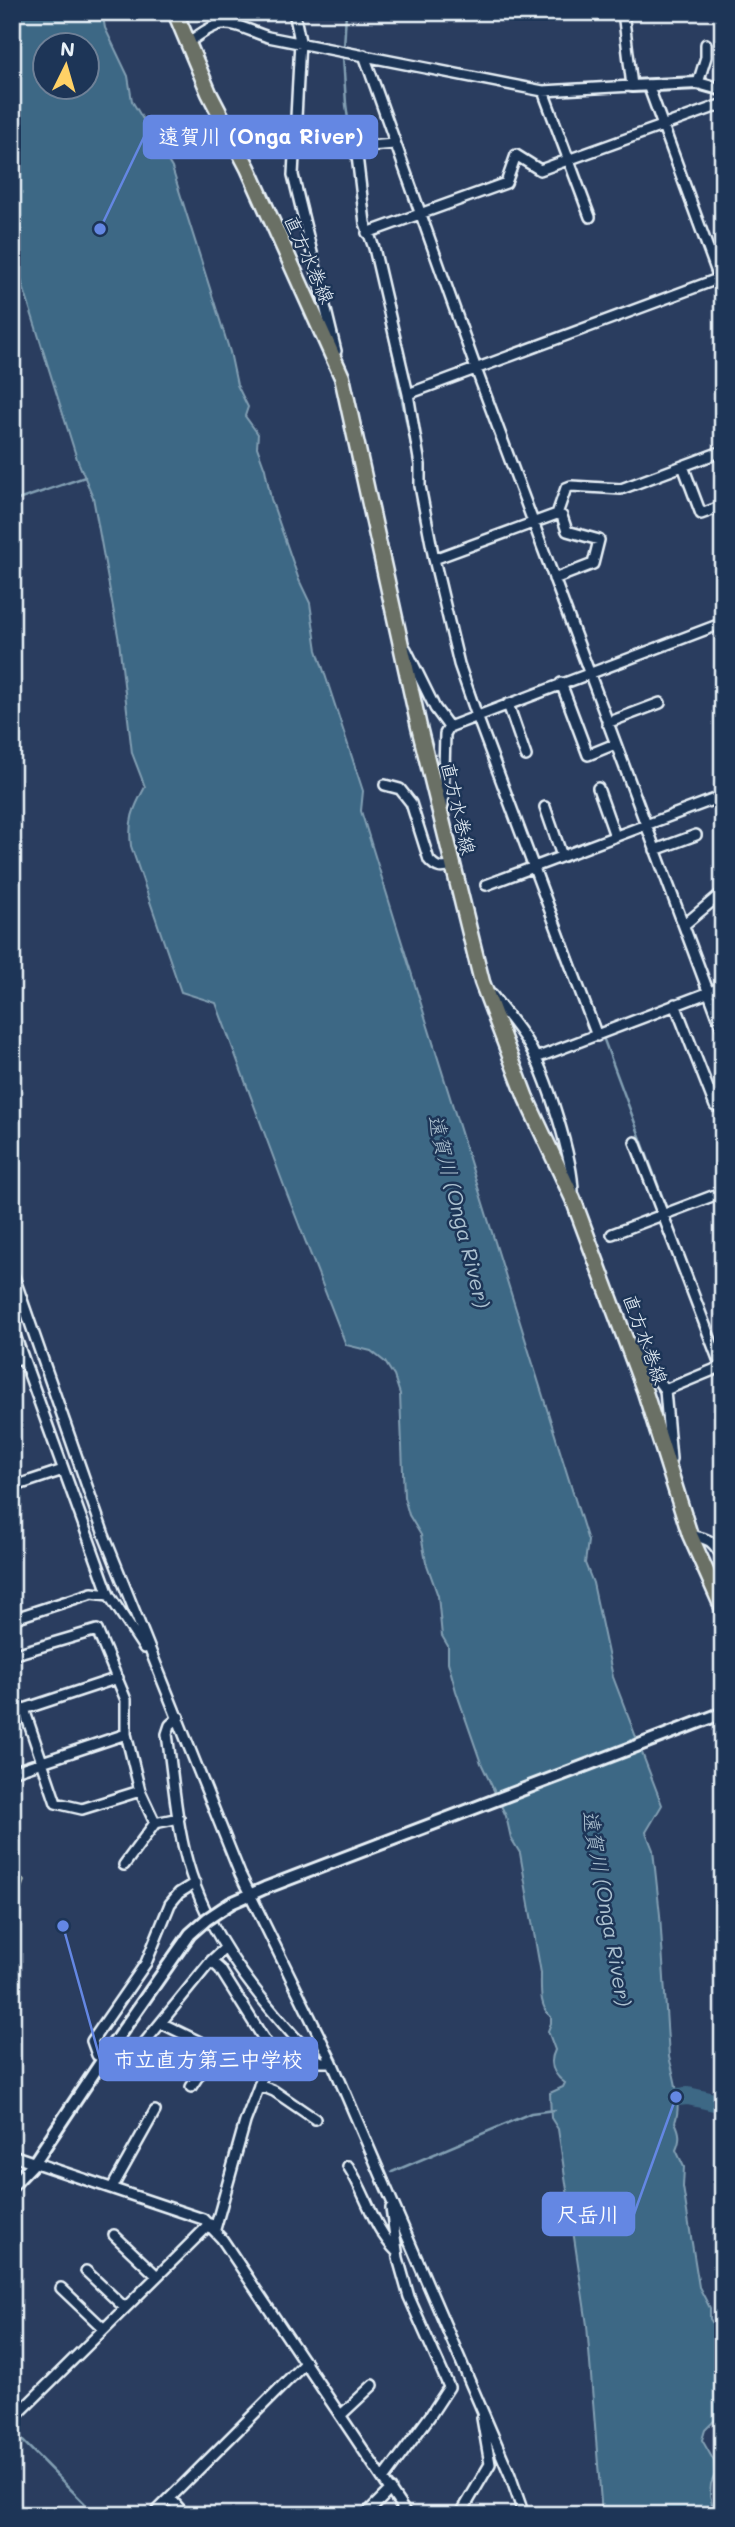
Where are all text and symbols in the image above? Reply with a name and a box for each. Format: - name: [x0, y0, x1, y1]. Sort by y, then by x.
- north arrow: [32, 32, 102, 102]
- text: N: [59, 35, 76, 62]
- callout: 遠賀川 (Onga River): [144, 116, 377, 158]
- text: 遠賀川 (Onga River): [159, 122, 363, 149]
- street label: 直方水巻線: [279, 211, 341, 307]
- street label: 直方水巻線: [436, 759, 482, 857]
- water label: 遠賀川 (Onga River): [423, 1111, 497, 1311]
- street label: 直方水巻線: [618, 1290, 674, 1388]
- water label: 遠賀川 (Onga River): [577, 1808, 639, 2008]
- callout: 市立直方第三中学校: [100, 2038, 317, 2080]
- text: 市立直方第三中学校: [114, 2045, 303, 2072]
- callout: 尺岳川: [543, 2193, 634, 2235]
- text: 尺岳川: [557, 2200, 620, 2227]

